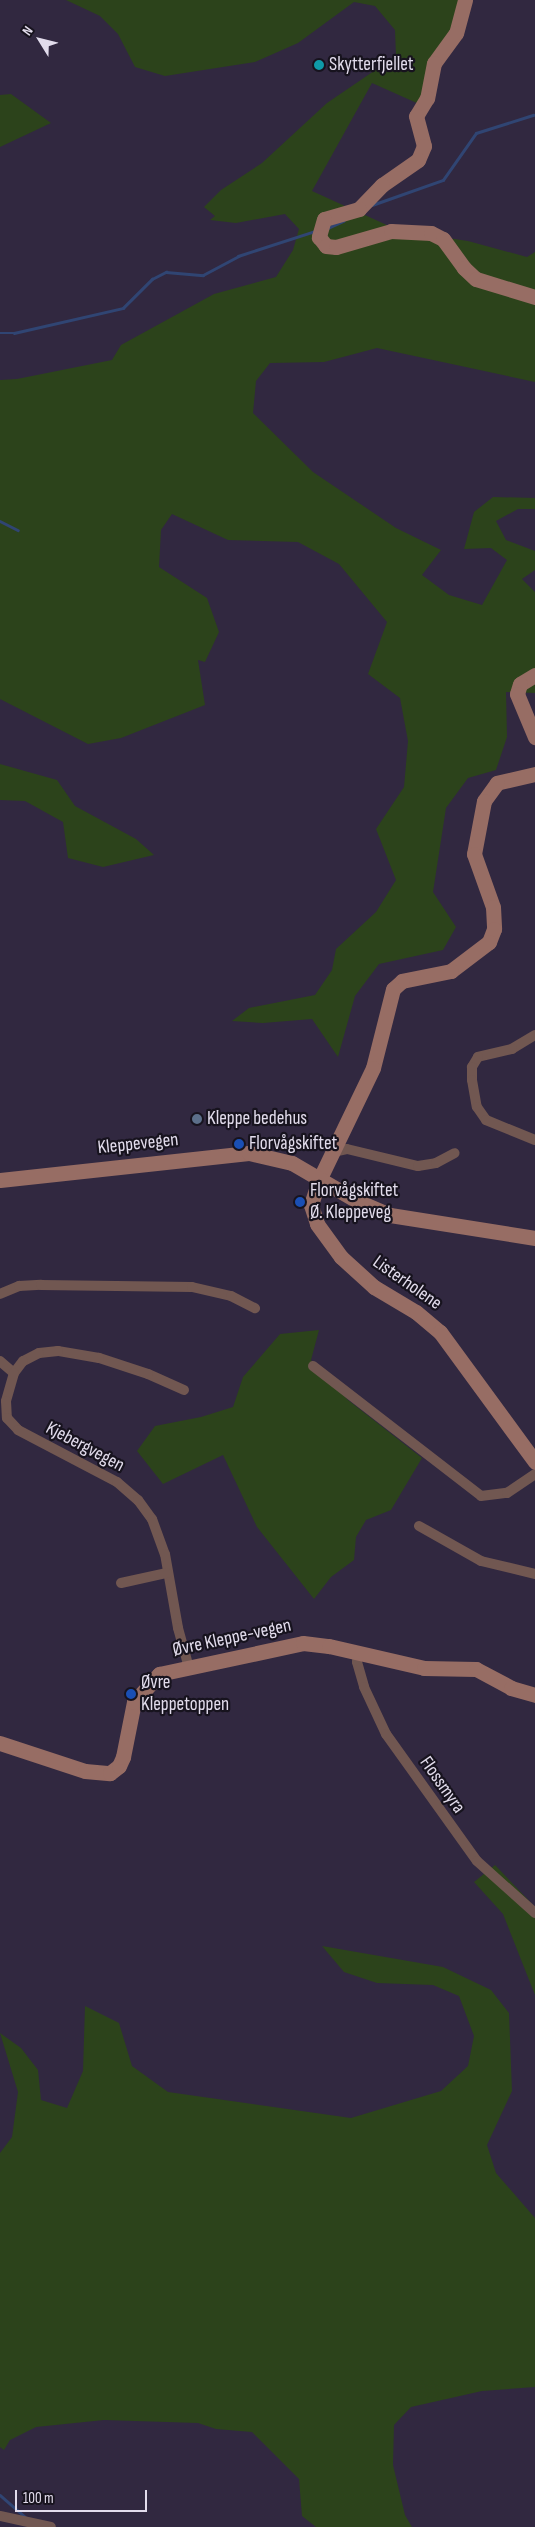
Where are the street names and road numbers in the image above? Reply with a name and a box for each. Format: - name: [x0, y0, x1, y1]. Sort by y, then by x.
- street label: Kleppevegen: [96, 1128, 180, 1160]
- street label: Listerholene: [368, 1251, 446, 1315]
- street label: Kjebergvegen: [42, 1417, 128, 1477]
- street label: Øvre Kleppe-vegen: [171, 1614, 293, 1662]
- street label: Flossmyra: [414, 1752, 470, 1818]

